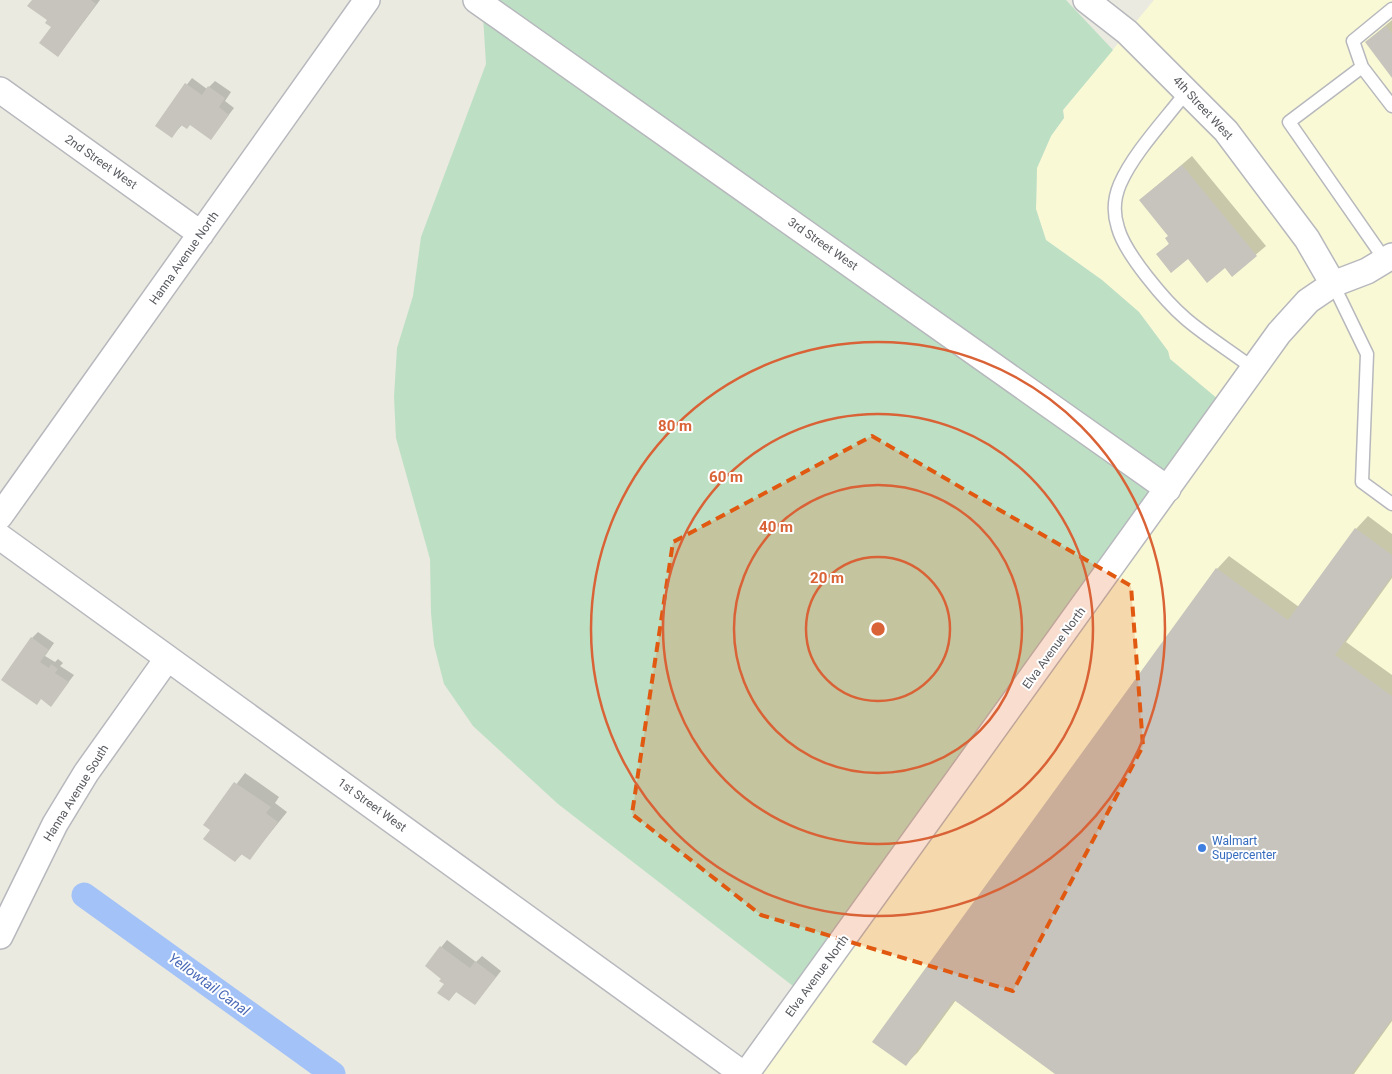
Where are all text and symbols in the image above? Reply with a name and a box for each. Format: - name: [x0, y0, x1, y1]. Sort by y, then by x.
- street label: 4th Street West: [1170, 73, 1236, 143]
- street label: 2nd Street West: [62, 132, 140, 192]
- street label: Hanna Avenue North: [147, 209, 221, 307]
- street label: 3rd Street West: [785, 215, 861, 273]
- text: 80 m: [658, 417, 692, 435]
- text: 60 m: [709, 468, 743, 486]
- text: 40 m: [759, 518, 793, 536]
- text: 20 m: [810, 569, 844, 587]
- street label: Elva Avenue North: [1020, 604, 1088, 692]
- centre of rings: [869, 620, 887, 638]
- street label: Hanna Avenue South: [41, 742, 111, 844]
- street label: 1st Street West: [335, 775, 409, 835]
- place label: Walmart Supercenter: [1212, 834, 1276, 862]
- marker: Walmart Supercenter: [1196, 842, 1208, 854]
- street label: Elva Avenue North: [783, 932, 851, 1020]
- water label: Yellowtail Canal: [166, 949, 253, 1019]

